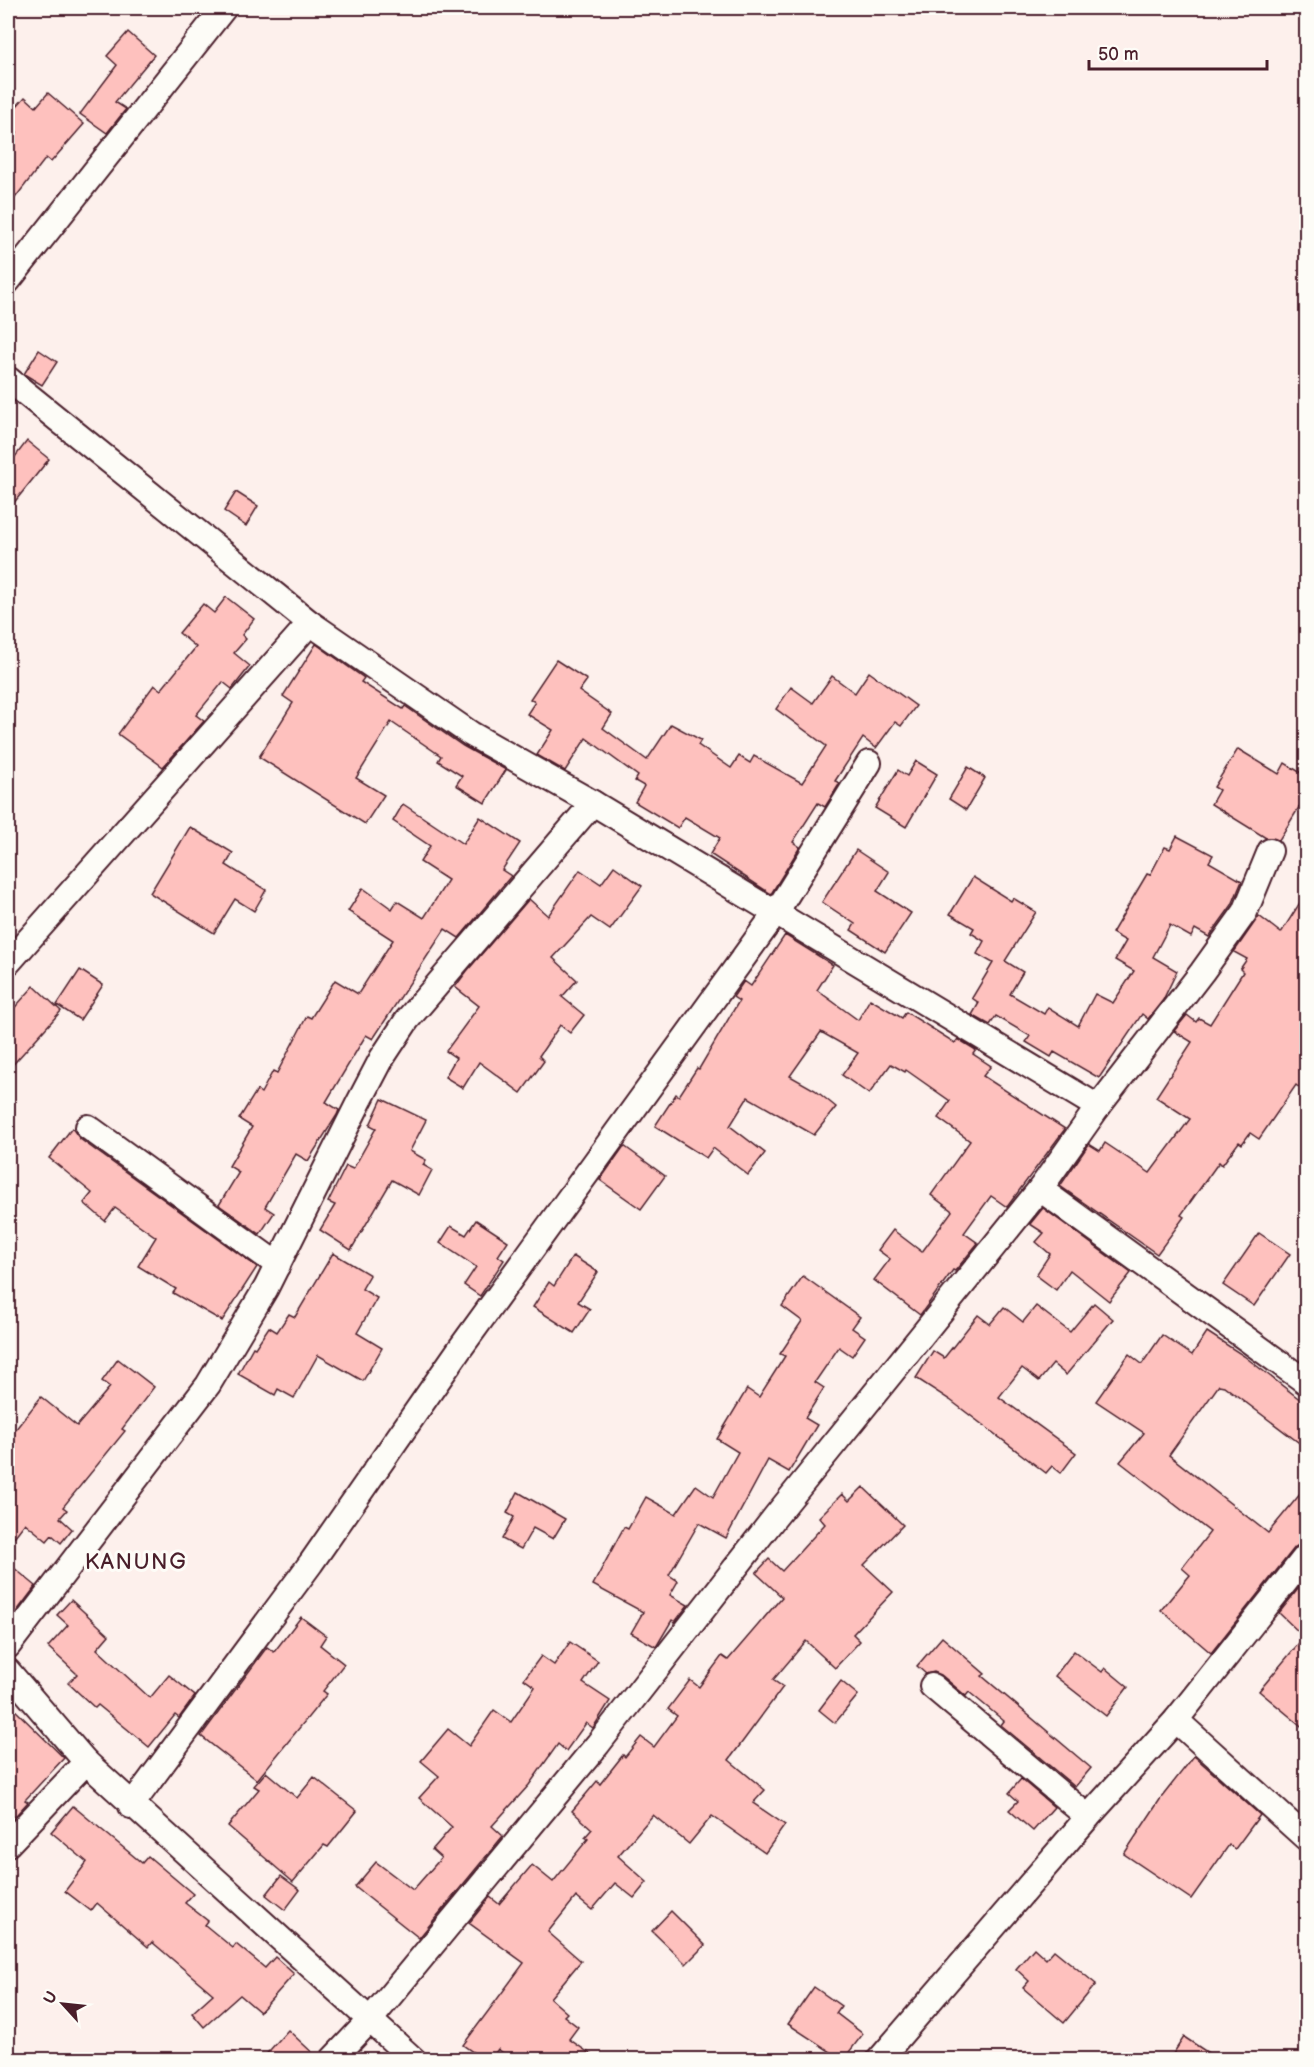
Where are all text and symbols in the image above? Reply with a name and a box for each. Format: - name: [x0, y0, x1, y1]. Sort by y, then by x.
- scale bar: [1089, 33, 1268, 71]
- text: 50 m: [1098, 44, 1139, 65]
- district label: KANUNG: [85, 1549, 187, 1576]
- north arrow: [33, 1974, 93, 2034]
- text: U: [40, 1988, 62, 2007]

